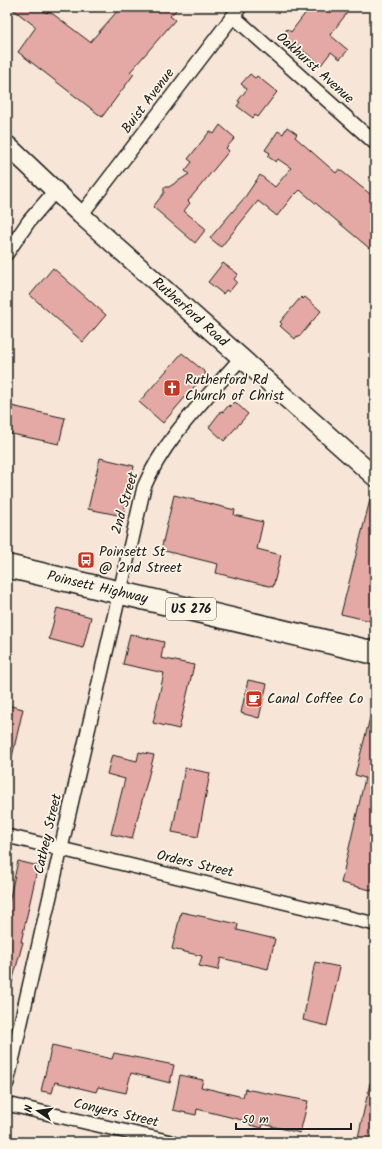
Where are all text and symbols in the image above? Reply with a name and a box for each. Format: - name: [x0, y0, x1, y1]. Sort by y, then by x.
- street label: Oakhurst Avenue: [271, 27, 360, 110]
- street label: Buist Avenue: [116, 63, 180, 138]
- street label: Rutherford Road: [147, 272, 234, 353]
- place label: Rutherford Rd Church of Christ: [185, 369, 285, 407]
- church icon: Rutherford Rd Church of Christ: [162, 378, 182, 398]
- street label: 2nd Street: [106, 469, 145, 537]
- place label: Poinsett St @ 2nd Street: [99, 541, 182, 579]
- bus stop icon: Poinsett St @ 2nd Street: [76, 550, 96, 570]
- street label: Poinsett Highway: [45, 565, 151, 610]
- road number: US 276: [166, 598, 216, 620]
- place label: Canal Coffee Co: [267, 688, 363, 710]
- cafe icon: Canal Coffee Co: [244, 689, 264, 709]
- street label: Cathey Street: [28, 791, 68, 876]
- street label: Orders Street: [154, 844, 236, 884]
- north arrow: [18, 1091, 58, 1131]
- street label: Conyers Street: [71, 1093, 161, 1134]
- text: N: [20, 1104, 39, 1114]
- scale bar: [236, 1105, 351, 1131]
- text: 50 m: [242, 1110, 269, 1129]

